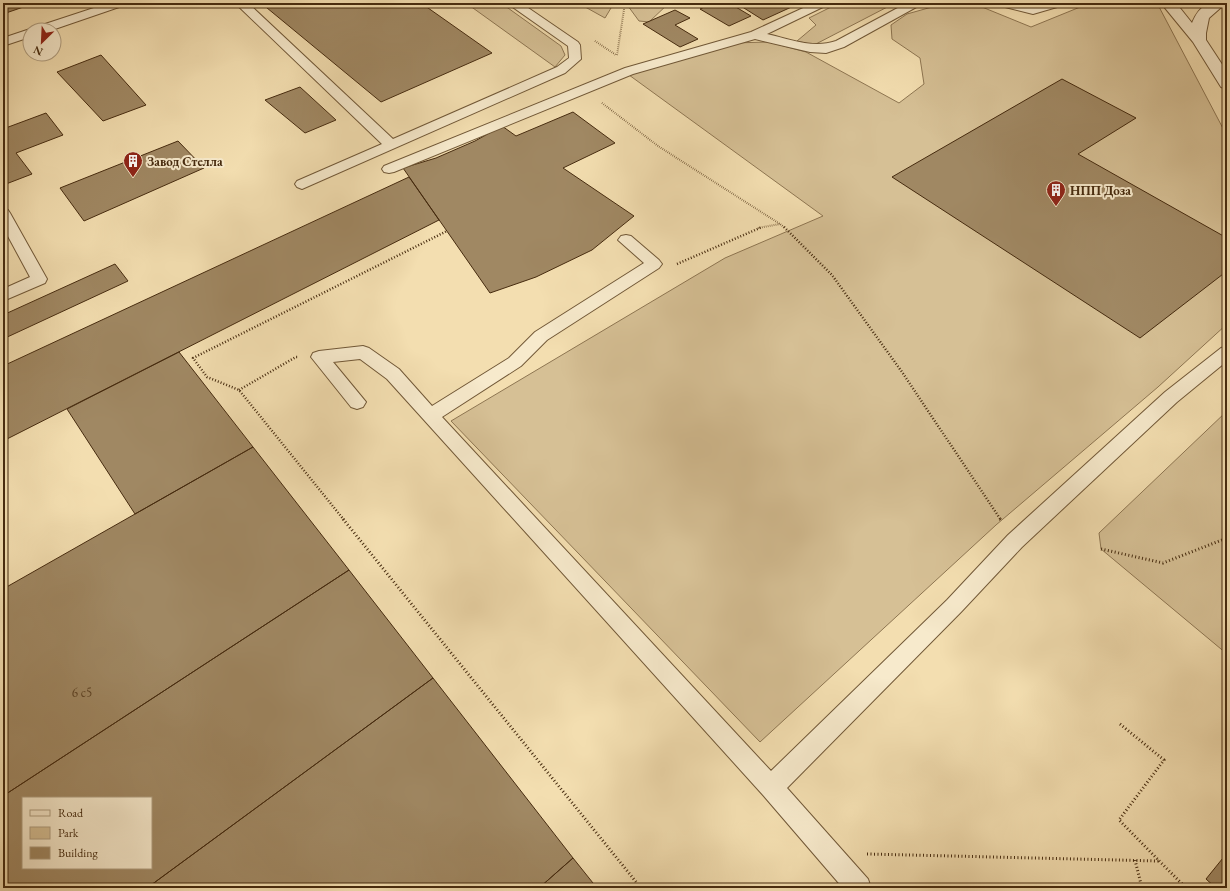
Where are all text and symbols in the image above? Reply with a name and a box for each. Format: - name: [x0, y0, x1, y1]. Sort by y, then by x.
- north arrow: [22, 22, 62, 62]
- text: N: [31, 43, 45, 59]
- building icon: Завод Стелла: [122, 150, 144, 178]
- place label: Завод Стелла: [147, 153, 223, 170]
- building icon: НПП Доза: [1045, 179, 1067, 207]
- place label: НПП Доза: [1070, 182, 1131, 199]
- house number: 6 с5: [72, 684, 92, 701]
- legend: [22, 797, 152, 869]
- text: Road: [58, 805, 84, 821]
- text: Park: [58, 825, 79, 841]
- text: Building: [58, 845, 99, 861]

